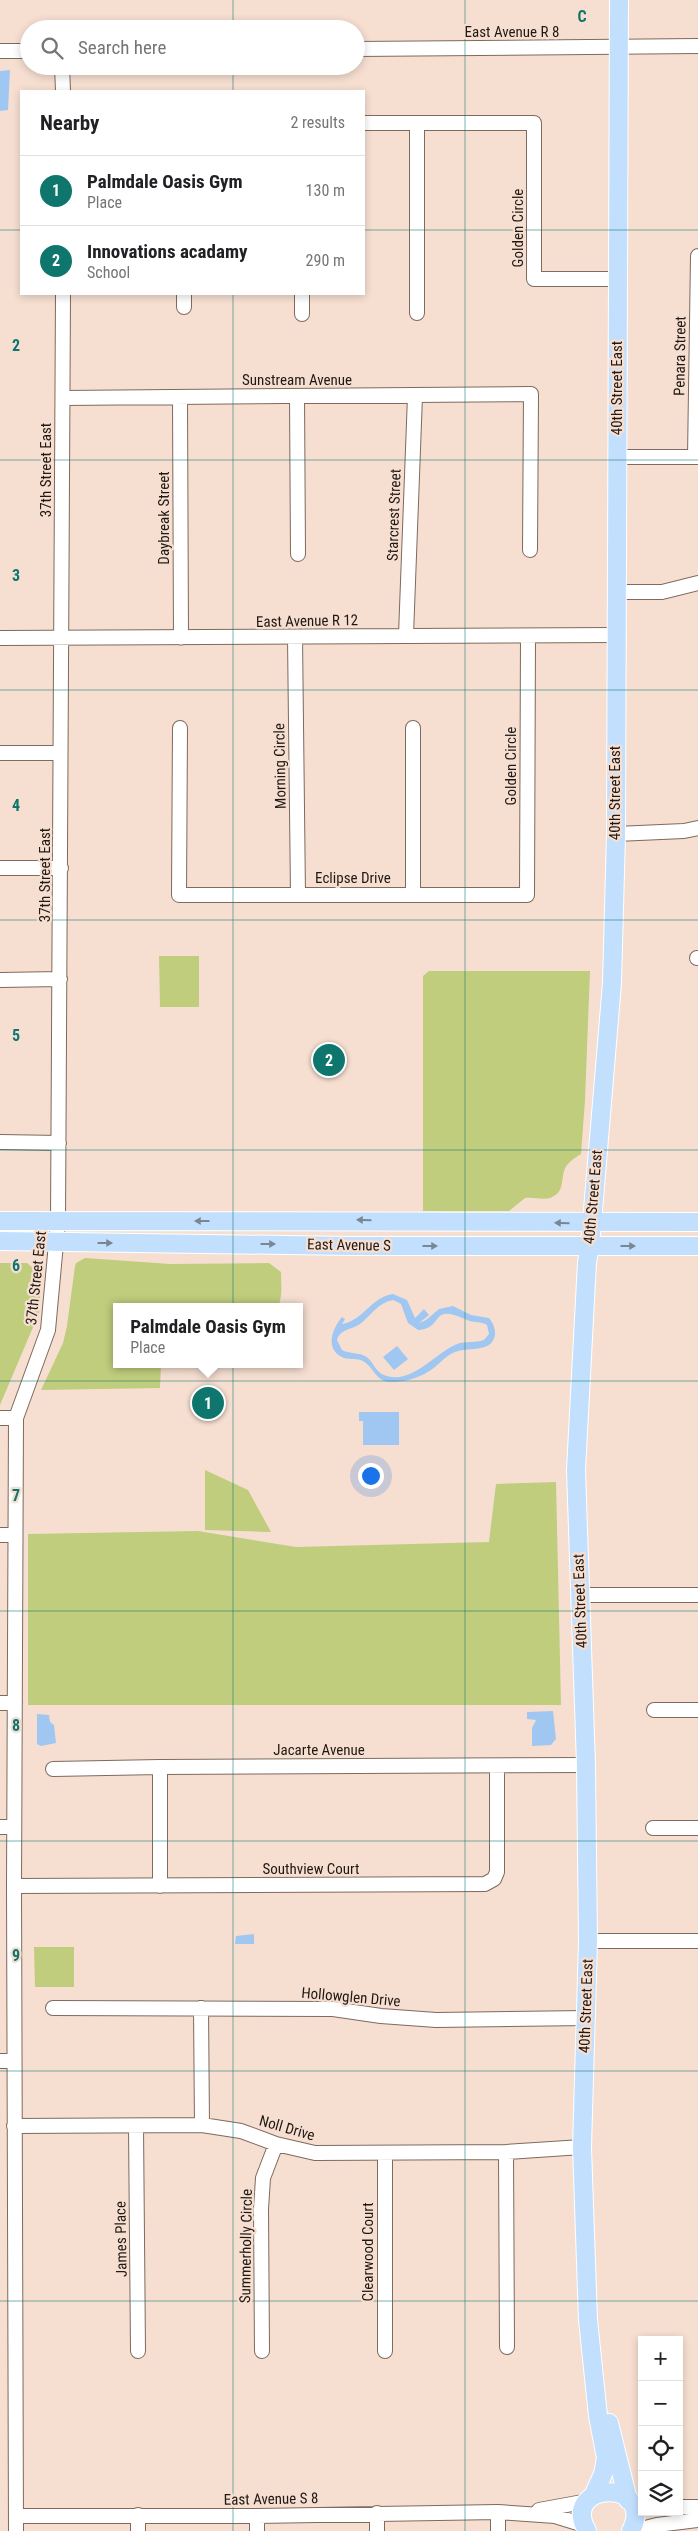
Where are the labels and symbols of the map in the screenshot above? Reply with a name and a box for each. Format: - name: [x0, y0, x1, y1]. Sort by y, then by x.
- text: C: [577, 7, 587, 26]
- street label: East Avenue R 8: [465, 23, 559, 41]
- street label: Golden Circle: [509, 189, 527, 267]
- street label: Penara Street: [670, 316, 690, 396]
- text: 2: [12, 336, 20, 355]
- street label: 40th Street East: [608, 341, 626, 435]
- street label: Sunstream Avenue: [242, 371, 352, 389]
- street label: 37th Street East: [37, 423, 55, 517]
- street label: Starcrest Street: [383, 469, 405, 561]
- street label: Daybreak Street: [155, 471, 173, 565]
- text: 3: [12, 566, 20, 585]
- street label: East Avenue R 12: [256, 611, 358, 631]
- street label: Morning Circle: [270, 723, 290, 809]
- street label: Golden Circle: [502, 727, 520, 805]
- street label: 40th Street East: [606, 746, 624, 840]
- text: 4: [12, 796, 20, 815]
- street label: 37th Street East: [36, 828, 54, 922]
- street label: Eclipse Drive: [315, 869, 391, 887]
- text: 5: [12, 1026, 20, 1045]
- pin: 2: [313, 1041, 345, 1079]
- street label: 40th Street East: [580, 1149, 606, 1245]
- one-way arrow: [356, 1216, 372, 1224]
- one-way arrow: [194, 1217, 210, 1225]
- one-way arrow: [554, 1219, 570, 1227]
- street label: 37th Street East: [22, 1230, 50, 1326]
- street label: East Avenue S: [307, 1235, 391, 1255]
- one-way arrow: [98, 1239, 114, 1247]
- one-way arrow: [260, 1240, 276, 1248]
- one-way arrow: [423, 1242, 439, 1250]
- one-way arrow: [620, 1242, 636, 1250]
- text: 6: [12, 1256, 20, 1275]
- pin: 1: [192, 1384, 224, 1422]
- your location: [358, 1463, 384, 1489]
- text: 7: [12, 1486, 20, 1505]
- street label: 40th Street East: [569, 1553, 591, 1649]
- text: 8: [12, 1716, 20, 1735]
- street label: Jacarte Avenue: [273, 1741, 365, 1759]
- street label: Southview Court: [263, 1860, 359, 1878]
- text: 9: [12, 1946, 20, 1965]
- street label: 40th Street East: [575, 1958, 597, 2054]
- street label: Hollowglen Drive: [301, 1984, 401, 2010]
- street label: Noll Drive: [257, 2111, 317, 2145]
- street label: Summerholly Circle: [236, 2189, 256, 2303]
- street label: James Place: [111, 2201, 131, 2277]
- street label: Clearwood Court: [359, 2202, 377, 2302]
- street label: East Avenue S 8: [224, 2489, 318, 2509]

